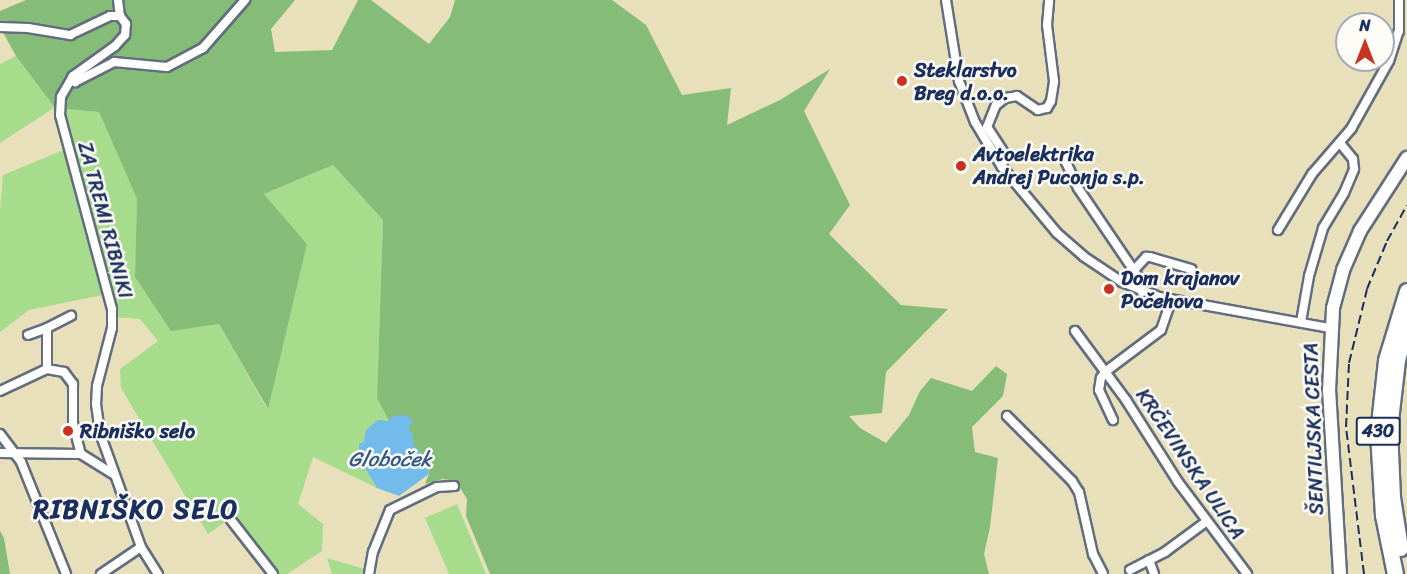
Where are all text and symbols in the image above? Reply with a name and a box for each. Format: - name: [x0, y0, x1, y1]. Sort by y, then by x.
- text: N: [1359, 11, 1371, 40]
- north arrow: [1335, 12, 1395, 72]
- place label: Steklarstvo Breg d.o.o.: [914, 58, 1017, 105]
- marker: Steklarstvo Breg d.o.o.: [895, 74, 909, 88]
- street label: ZA TREMI RIBNIKI: [72, 139, 138, 301]
- place label: Avtoelektrika Andrej Puconja s.p.: [973, 142, 1144, 189]
- marker: Avtoelektrika Andrej Puconja s.p.: [954, 159, 968, 173]
- place label: Dom krajanov Počehova: [1121, 266, 1238, 313]
- marker: Dom krajanov Počehova: [1102, 282, 1116, 296]
- street label: ŠENTILJSKA CESTA: [1299, 342, 1329, 516]
- street label: KRČEVINSKA ULICA: [1131, 384, 1249, 544]
- road number: 430: [1356, 416, 1400, 446]
- place label: Ribniško selo: [80, 419, 195, 443]
- marker: Ribniško selo: [61, 424, 75, 438]
- water label: Globoček: [348, 446, 432, 472]
- district label: RIBNIŠKO SELO: [34, 494, 238, 526]

